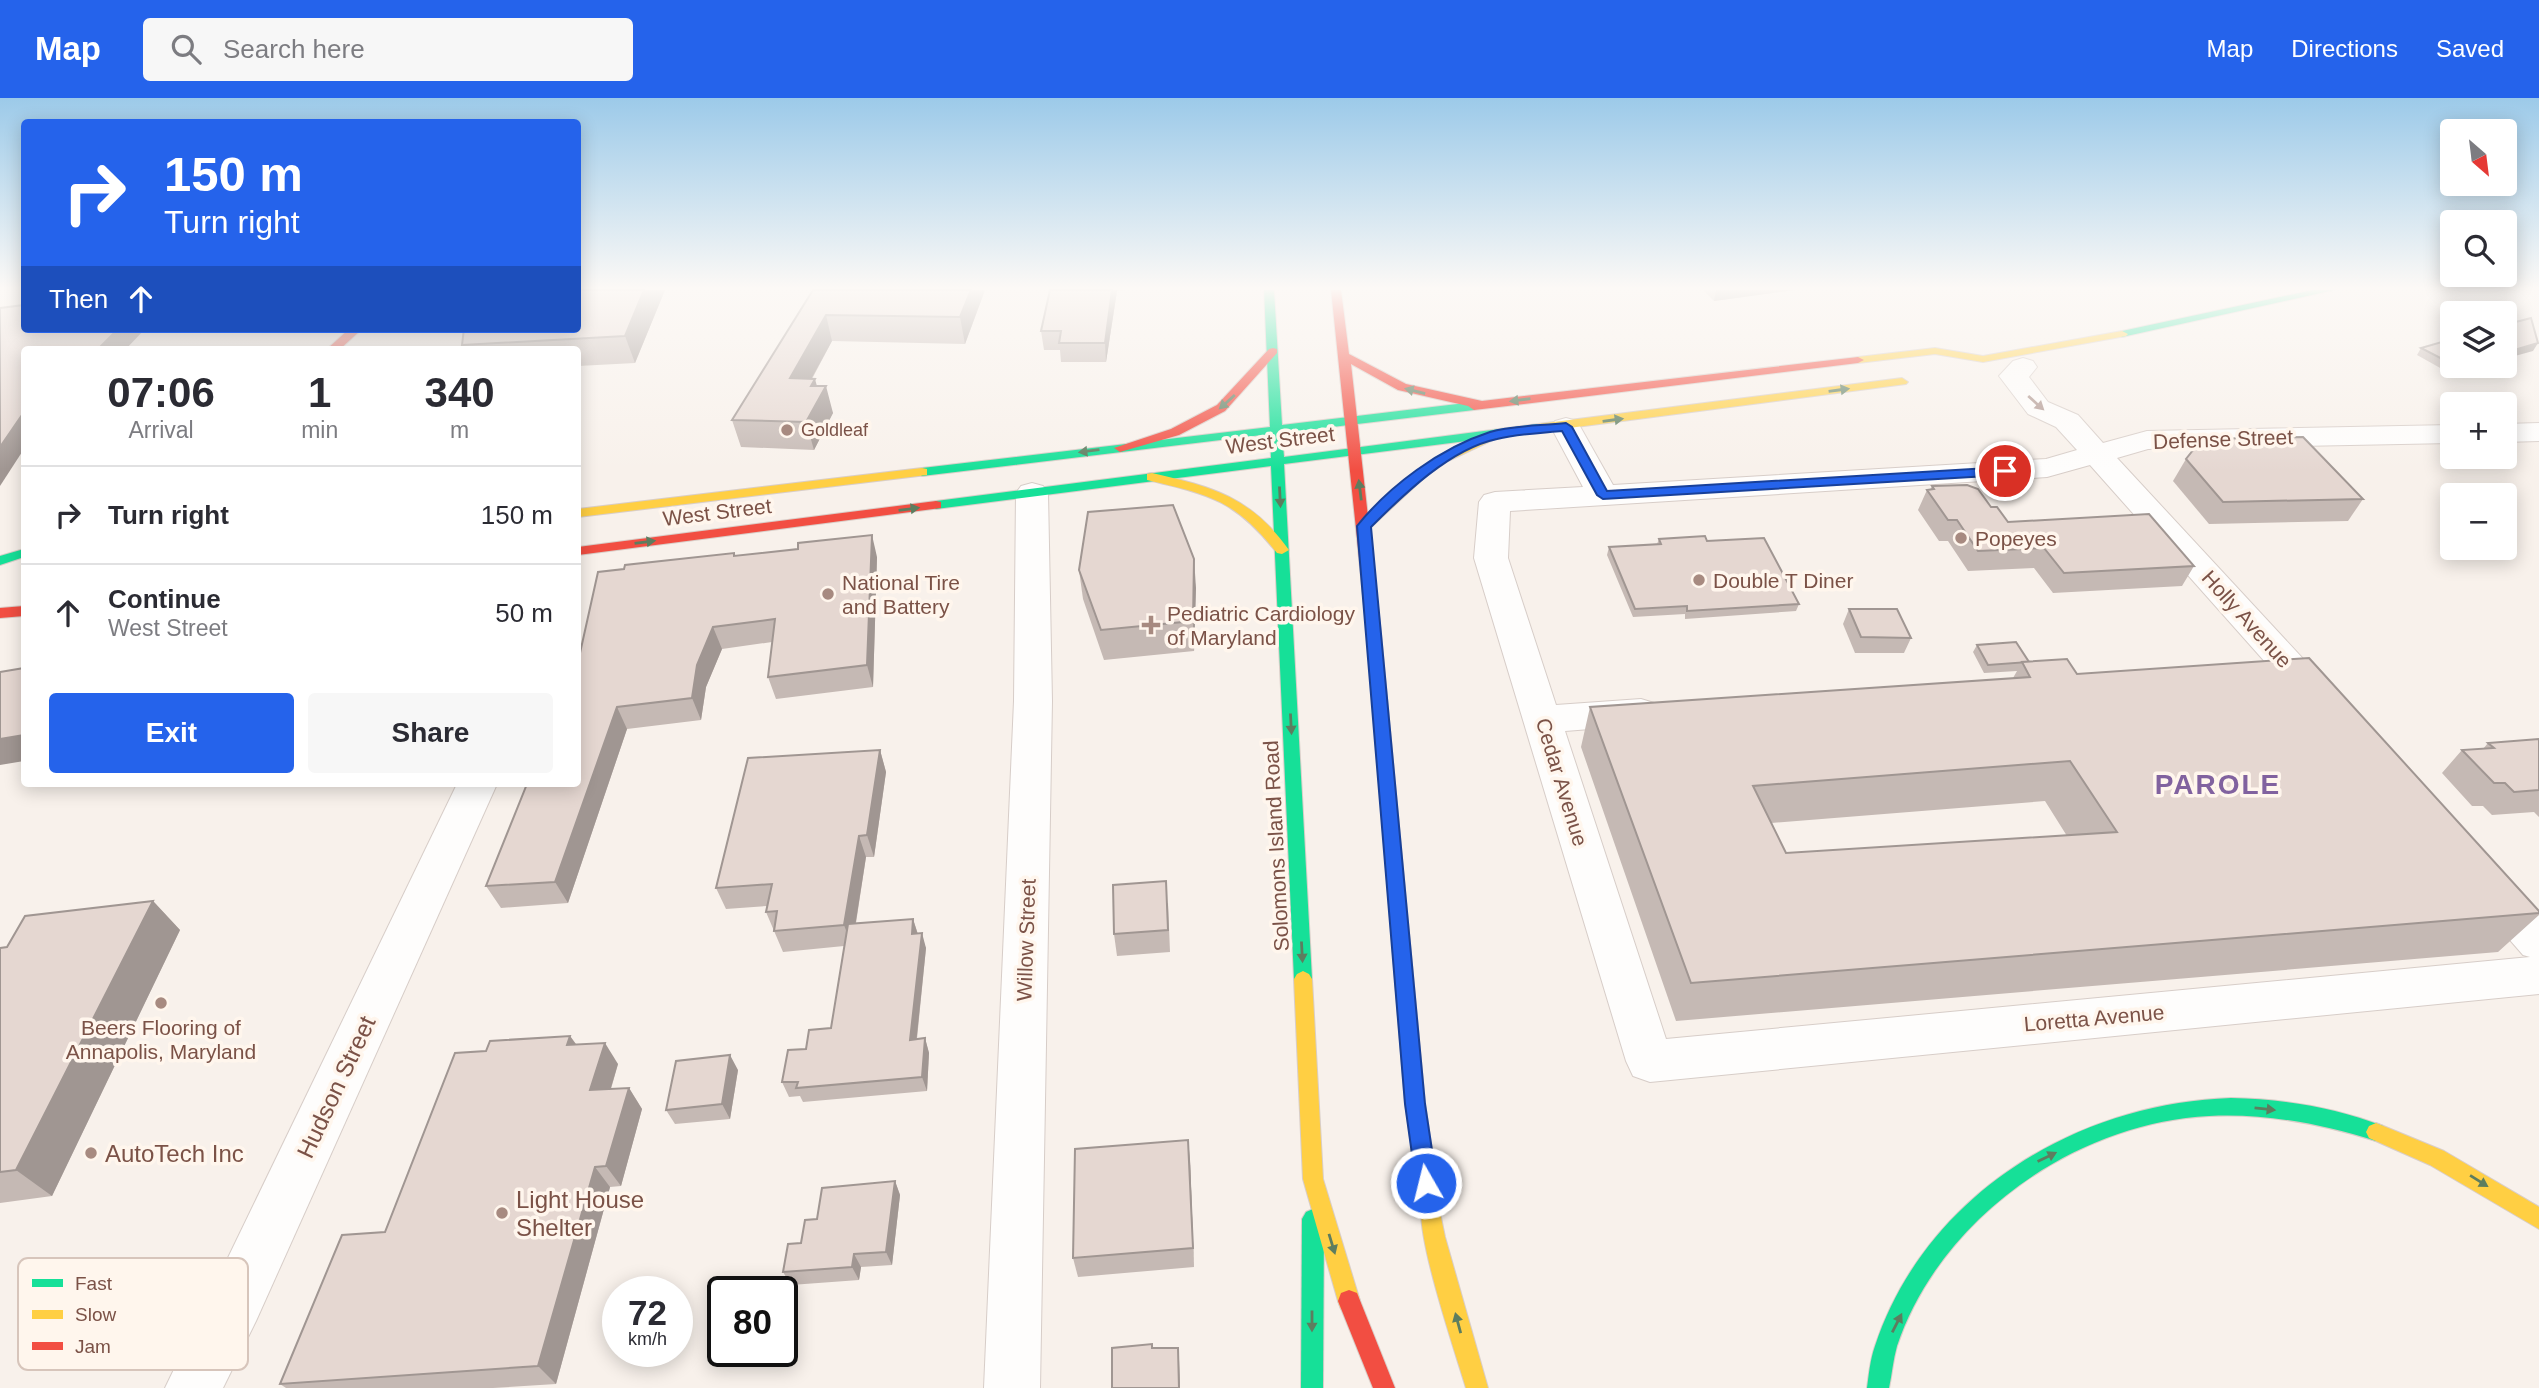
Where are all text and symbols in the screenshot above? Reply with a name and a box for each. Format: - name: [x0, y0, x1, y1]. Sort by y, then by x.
- search box: [143, 18, 633, 81]
- text: Map: [35, 30, 101, 67]
- icon: search: [167, 30, 205, 68]
- text: Search here: [223, 34, 365, 64]
- text: Map: [2207, 35, 2253, 62]
- text: Directions: [2291, 35, 2398, 62]
- text: Saved: [2436, 35, 2504, 62]
- north arrow: [2440, 119, 2516, 196]
- map controls: [2440, 119, 2517, 560]
- icon: right: [49, 147, 140, 238]
- text: 150 m: [164, 147, 303, 201]
- text: Turn right: [164, 204, 300, 240]
- button: search: [2440, 210, 2517, 287]
- icon: ahead: [122, 280, 160, 318]
- text: Then: [49, 284, 108, 314]
- button: layers: [2440, 301, 2517, 378]
- text: 07:06: [107, 369, 215, 416]
- text: 1: [308, 369, 331, 416]
- text: 340: [425, 369, 495, 416]
- one-way arrow: [1828, 384, 1850, 395]
- one-way arrow: [1404, 385, 1426, 396]
- button: +: [2440, 392, 2517, 469]
- one-way arrow: [1219, 393, 1236, 409]
- one-way arrow: [1509, 395, 1531, 406]
- one-way arrow: [2028, 395, 2045, 411]
- one-way arrow: [1603, 415, 1625, 426]
- text: Arrival: [128, 417, 194, 443]
- text: min: [301, 417, 338, 443]
- text: m: [450, 417, 469, 443]
- place label: Goldleaf: [801, 420, 869, 440]
- marker: Goldleaf: [779, 422, 795, 438]
- street label: West Street: [1224, 422, 1336, 458]
- street label: Defense Street: [2153, 425, 2294, 453]
- pin: [1975, 441, 2035, 501]
- one-way arrow: [1078, 446, 1100, 457]
- icon: arrive: [1986, 452, 2024, 490]
- one-way arrow: [1354, 478, 1365, 500]
- button: −: [2440, 483, 2517, 560]
- one-way arrow: [1274, 486, 1285, 508]
- street label: West Street: [661, 494, 773, 530]
- icon: right: [49, 496, 87, 534]
- text: Turn right: [108, 500, 229, 530]
- text: 150 m: [481, 500, 553, 530]
- one-way arrow: [898, 503, 920, 514]
- place label: Popeyes: [1975, 527, 2057, 550]
- marker: Popeyes: [1953, 530, 1969, 546]
- one-way arrow: [634, 537, 656, 548]
- street label: Holly Avenue: [2198, 566, 2296, 672]
- place label: Double T Diner: [1713, 569, 1853, 592]
- place label: National Tire and Battery: [842, 571, 960, 618]
- marker: Double T Diner: [1691, 572, 1707, 588]
- text: Continue: [108, 584, 221, 614]
- marker: National Tire and Battery: [820, 586, 836, 602]
- icon: ahead: [49, 594, 87, 632]
- text: 50 m: [495, 598, 553, 628]
- place label: Pediatric Cardiology of Maryland: [1167, 602, 1355, 649]
- text: West Street: [108, 615, 228, 641]
- marker: Pediatric Cardiology of Maryland: [1141, 615, 1161, 635]
- button: Exit: [49, 693, 294, 773]
- button: Share: [308, 693, 553, 773]
- one-way arrow: [1285, 714, 1296, 736]
- street label: Cedar Avenue: [1532, 715, 1592, 849]
- street label: Solomons Island Road: [1259, 740, 1293, 952]
- district label: PAROLE: [2155, 769, 2281, 800]
- street label: Willow Street: [1012, 878, 1040, 1002]
- one-way arrow: [1296, 941, 1307, 963]
- marker: Beers Flooring of Annapolis, Maryland: [153, 995, 169, 1011]
- street label: Loretta Avenue: [2023, 1000, 2165, 1036]
- street label: Hudson Street: [291, 1011, 381, 1162]
- place label: Beers Flooring of Annapolis, Maryland: [66, 1016, 256, 1063]
- one-way arrow: [2254, 1104, 2276, 1115]
- place label: AutoTech Inc: [105, 1140, 244, 1167]
- marker: AutoTech Inc: [83, 1145, 99, 1161]
- position arrow: [1389, 1146, 1463, 1220]
- one-way arrow: [2037, 1152, 2057, 1163]
- one-way arrow: [2469, 1174, 2488, 1187]
- place label: Light House Shelter: [516, 1186, 644, 1241]
- marker: Light House Shelter: [494, 1205, 510, 1221]
- one-way arrow: [1328, 1234, 1338, 1255]
- legend: [18, 1258, 248, 1370]
- text: Fast: [75, 1273, 113, 1294]
- speed limit sign: 80: [707, 1276, 798, 1367]
- text: 72: [628, 1293, 667, 1332]
- text: Slow: [75, 1304, 116, 1325]
- one-way arrow: [1306, 1310, 1318, 1332]
- one-way arrow: [1452, 1311, 1463, 1333]
- one-way arrow: [1892, 1313, 1903, 1333]
- text: km/h: [628, 1329, 667, 1349]
- text: Jam: [75, 1336, 111, 1357]

